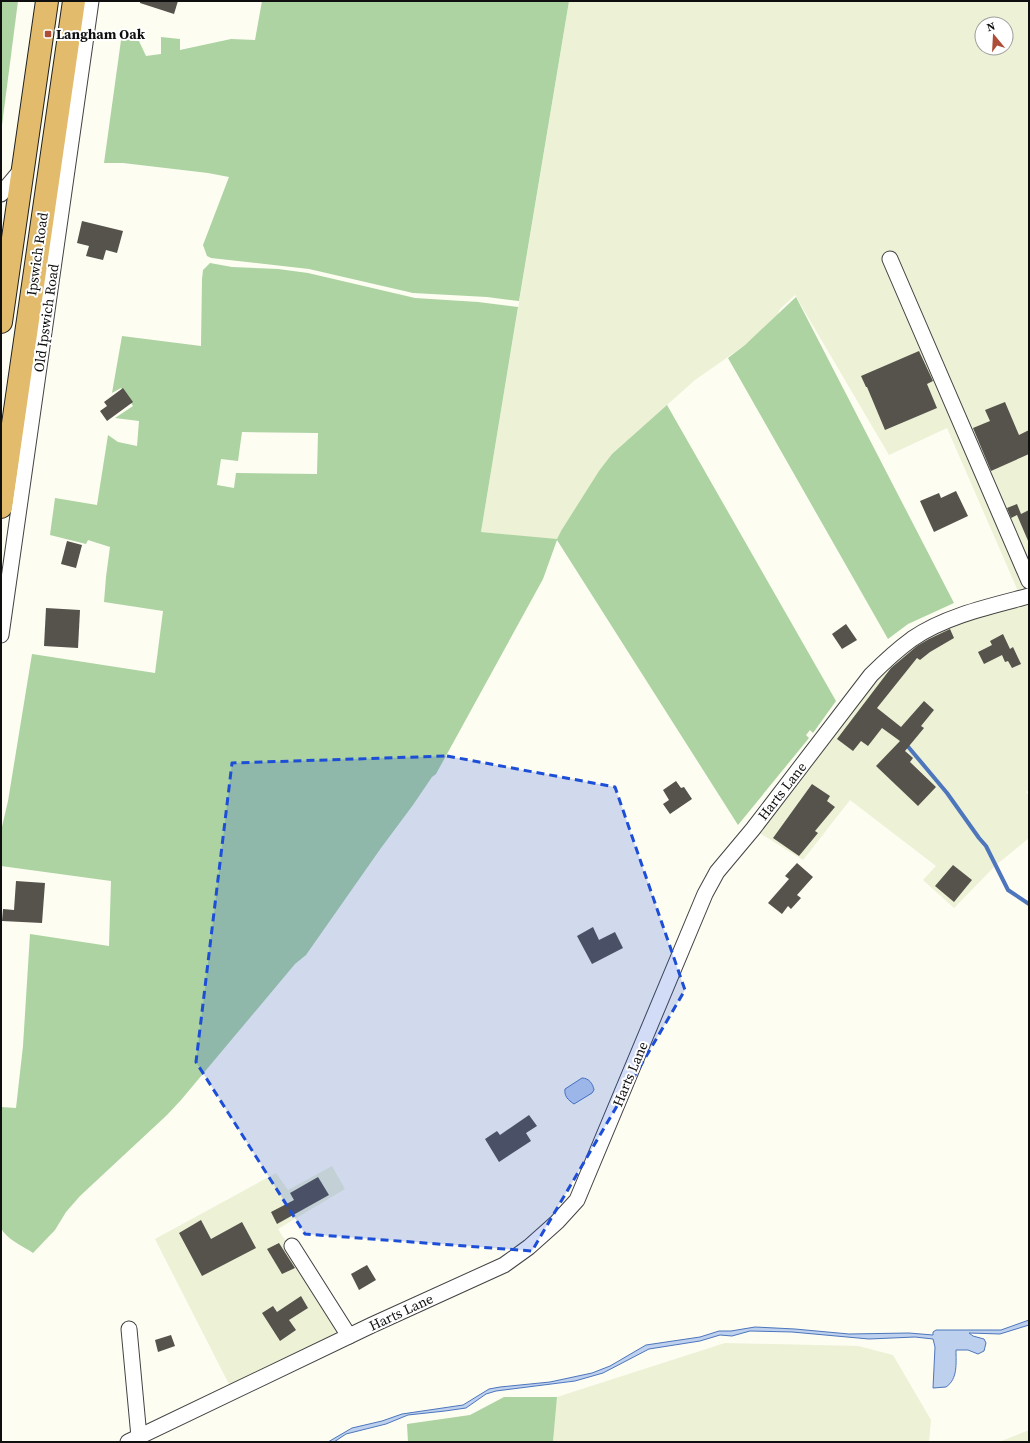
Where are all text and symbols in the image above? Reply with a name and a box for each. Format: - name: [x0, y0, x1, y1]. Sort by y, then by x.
- north arrow: [974, 16, 1014, 56]
- text: N: [985, 19, 997, 35]
- place label: Langham Oak: [56, 24, 146, 44]
- marker: Langham Oak: [43, 29, 53, 39]
- street label: Ipswich Road: [21, 211, 53, 297]
- street label: Old Ipswich Road: [28, 262, 64, 373]
- street label: Harts Lane: [753, 758, 811, 824]
- street label: Harts Lane: [607, 1038, 653, 1110]
- street label: Harts Lane: [366, 1288, 436, 1336]

